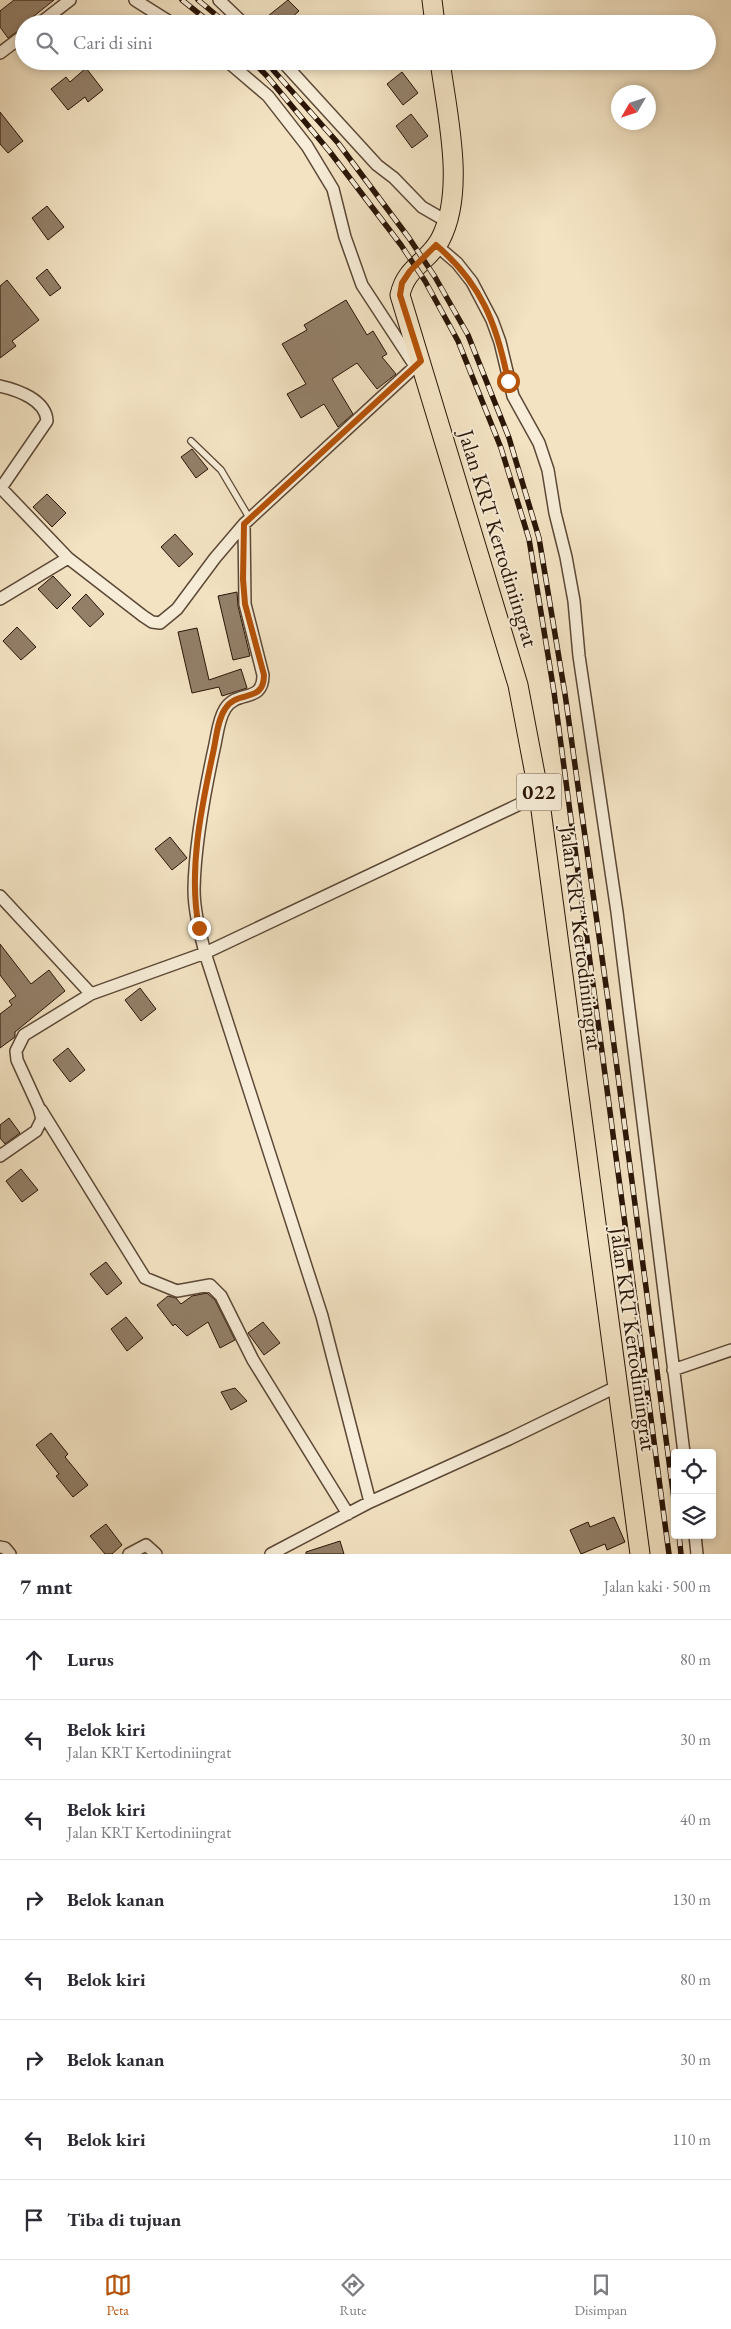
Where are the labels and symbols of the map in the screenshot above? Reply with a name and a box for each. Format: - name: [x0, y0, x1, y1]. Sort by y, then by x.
- north arrow: [611, 85, 656, 130]
- route start: [497, 370, 520, 393]
- street label: Jalan KRT Kertodiniingrat: [451, 424, 545, 650]
- road number: 022: [516, 774, 562, 810]
- street label: Jalan KRT Kertodiniingrat: [553, 822, 610, 1052]
- route end: [188, 917, 211, 940]
- street label: Jalan KRT Kertodiniingrat: [603, 1223, 664, 1453]

